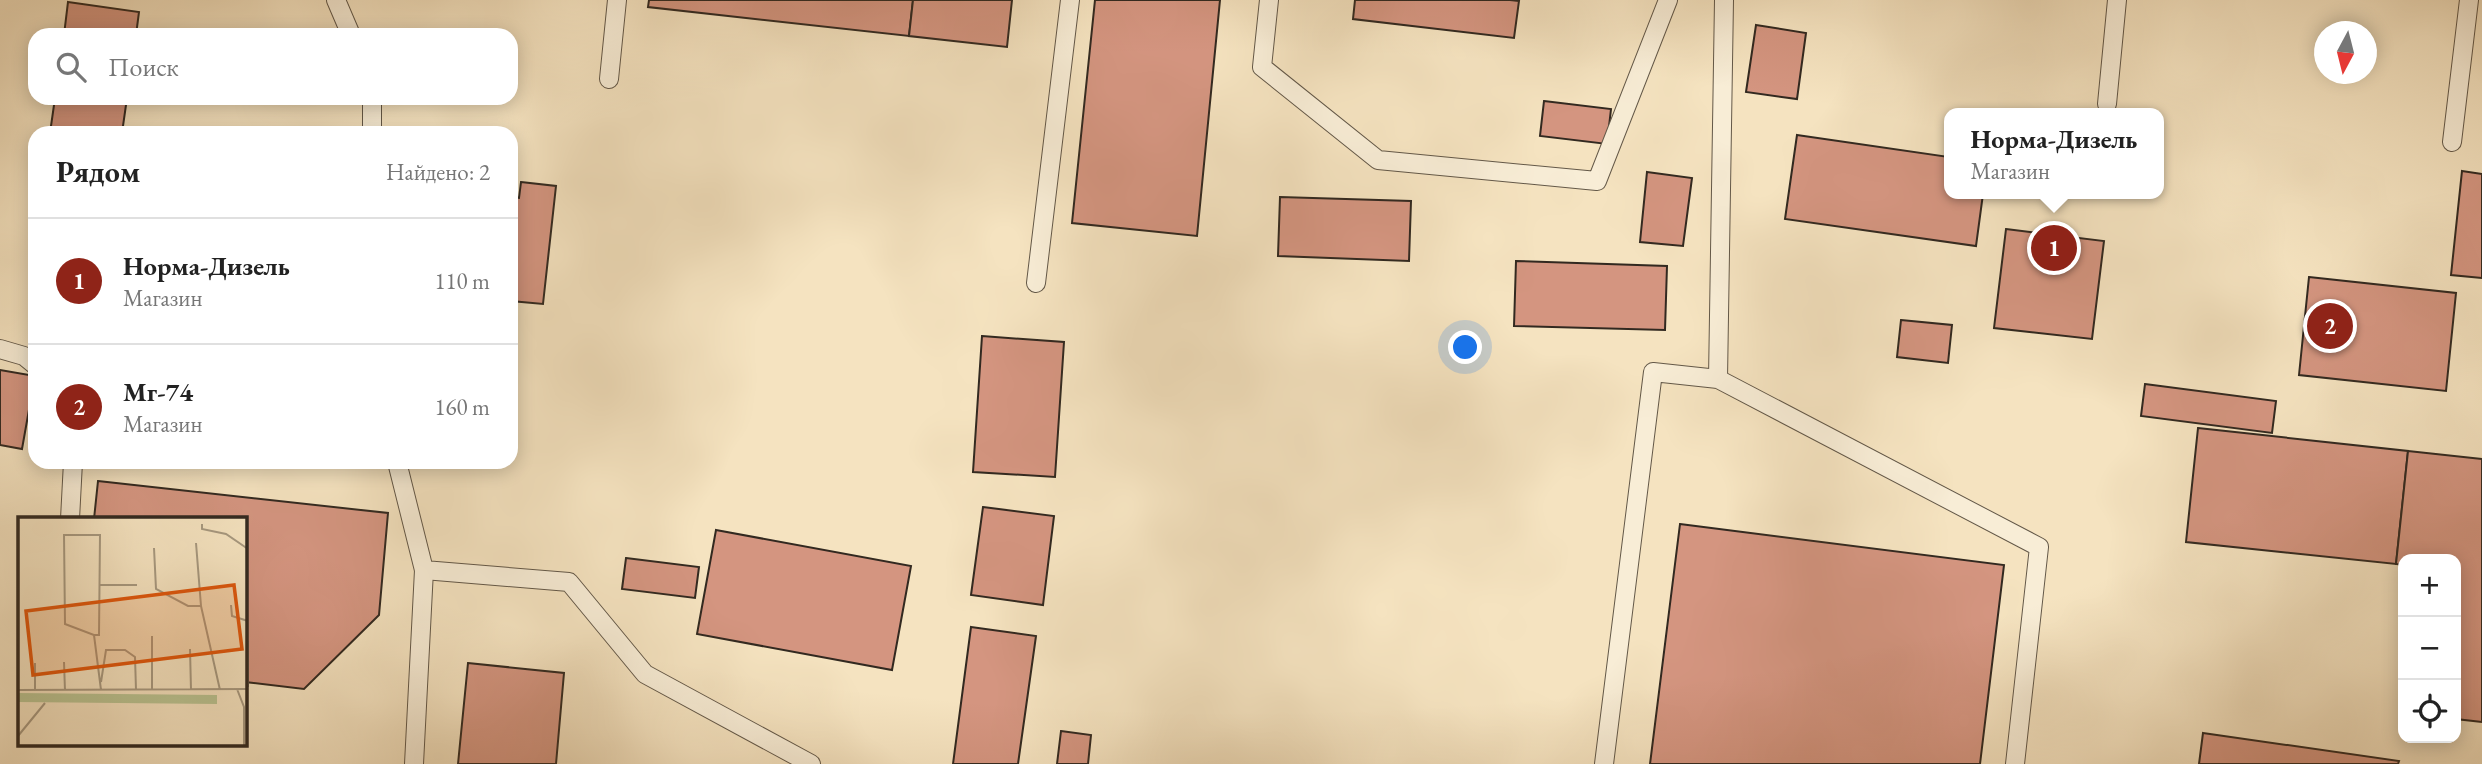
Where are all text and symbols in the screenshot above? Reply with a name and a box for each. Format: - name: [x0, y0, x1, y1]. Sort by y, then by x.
- north arrow: [2314, 21, 2377, 84]
- search box: [28, 28, 518, 105]
- icon: search: [52, 48, 90, 86]
- text: Поиск: [108, 50, 179, 84]
- popup: [1944, 108, 2164, 199]
- text: Норма-Дизель: [1971, 122, 2137, 156]
- text: Рядом: [56, 152, 140, 191]
- text: Магазин: [1971, 156, 2050, 186]
- text: Найдено: 2: [386, 157, 490, 187]
- pin: 1: [2031, 222, 2077, 274]
- text: Норма-Дизель: [123, 249, 290, 283]
- text: 1: [73, 266, 85, 296]
- text: 110 m: [434, 266, 490, 296]
- text: Магазин: [123, 283, 202, 313]
- pin: 2: [2307, 300, 2353, 352]
- your location: [1448, 330, 1482, 364]
- text: Мг-74: [123, 375, 193, 409]
- text: 2: [73, 392, 85, 422]
- text: 160 m: [434, 392, 490, 422]
- text: Магазин: [123, 409, 202, 439]
- inset map: [18, 517, 247, 746]
- map controls: [2398, 554, 2461, 743]
- button: +: [2398, 554, 2461, 617]
- button: −: [2398, 617, 2461, 680]
- button: locate: [2398, 680, 2461, 743]

